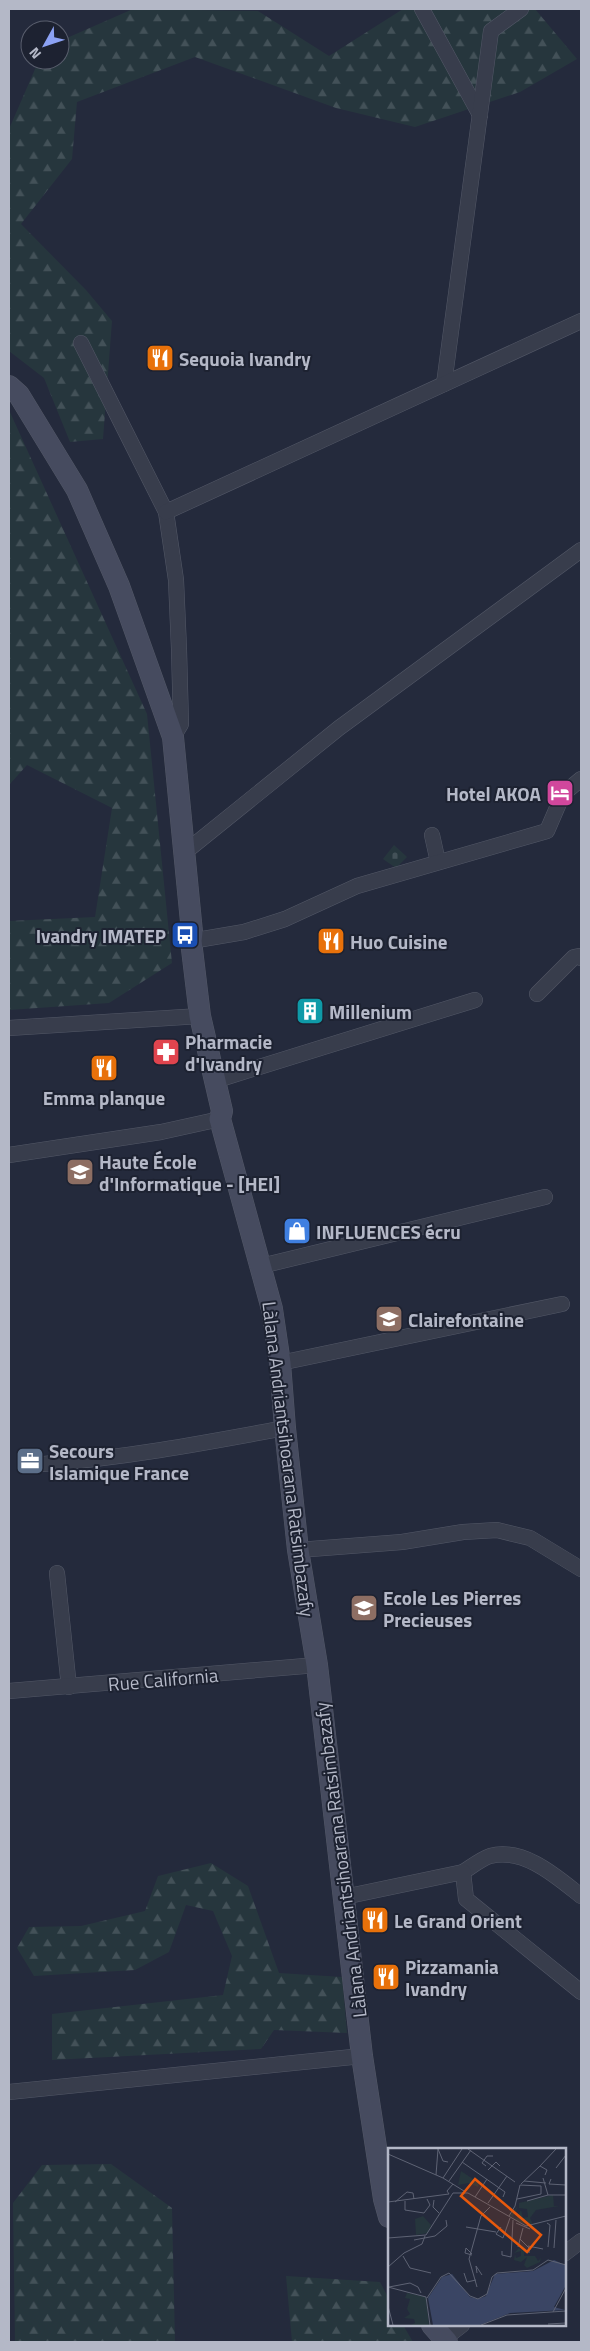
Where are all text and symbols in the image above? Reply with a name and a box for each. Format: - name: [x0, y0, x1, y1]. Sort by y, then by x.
- north arrow: [20, 20, 70, 70]
- text: N: [23, 43, 46, 64]
- restaurant icon: Sequoia Ivandry: [145, 343, 175, 373]
- place label: Sequoia Ivandry: [179, 344, 311, 373]
- hotel icon: Hotel AKOA: [545, 778, 575, 808]
- place label: Hotel AKOA: [446, 779, 542, 808]
- bus stop icon: Ivandry IMATEP: [170, 920, 200, 950]
- place label: Ivandry IMATEP: [36, 921, 166, 950]
- restaurant icon: Huo Cuisine: [316, 926, 346, 956]
- place label: Huo Cuisine: [350, 927, 448, 956]
- building icon: Millenium: [295, 996, 325, 1026]
- place label: Millenium: [329, 997, 412, 1026]
- place label: Pharmacie d'Ivandry: [185, 1027, 273, 1078]
- pharmacy icon: Pharmacie d'Ivandry: [151, 1037, 181, 1067]
- restaurant icon: Emma planque: [89, 1053, 119, 1083]
- place label: Emma planque: [43, 1083, 166, 1112]
- place label: Haute École d'Informatique - [HEI]: [99, 1147, 280, 1198]
- school or university icon: Haute École d'Informatique - [HEI]: [65, 1157, 95, 1187]
- shop icon: INFLUENCES écru: [282, 1216, 312, 1246]
- place label: INFLUENCES écru: [316, 1217, 461, 1246]
- street label: Làlana Andriantsihoarana Ratsimbazafy: [255, 1300, 323, 1618]
- school or university icon: Clairefontaine: [374, 1304, 404, 1334]
- place label: Clairefontaine: [408, 1305, 524, 1334]
- place label: Secours Islamique France: [49, 1436, 189, 1487]
- office icon: Secours Islamique France: [15, 1446, 45, 1476]
- place label: Ecole Les Pierres Precieuses: [383, 1583, 521, 1634]
- school or university icon: Ecole Les Pierres Precieuses: [349, 1593, 379, 1623]
- street label: Rue California: [107, 1660, 220, 1698]
- street label: Làlana Andriantsihoarana Ratsimbazafy: [306, 1701, 374, 2019]
- restaurant icon: Le Grand Orient: [360, 1905, 390, 1935]
- place label: Le Grand Orient: [394, 1906, 522, 1935]
- place label: Pizzamania Ivandry: [405, 1952, 499, 2003]
- restaurant icon: Pizzamania Ivandry: [371, 1962, 401, 1992]
- inset map: [388, 2148, 565, 2326]

